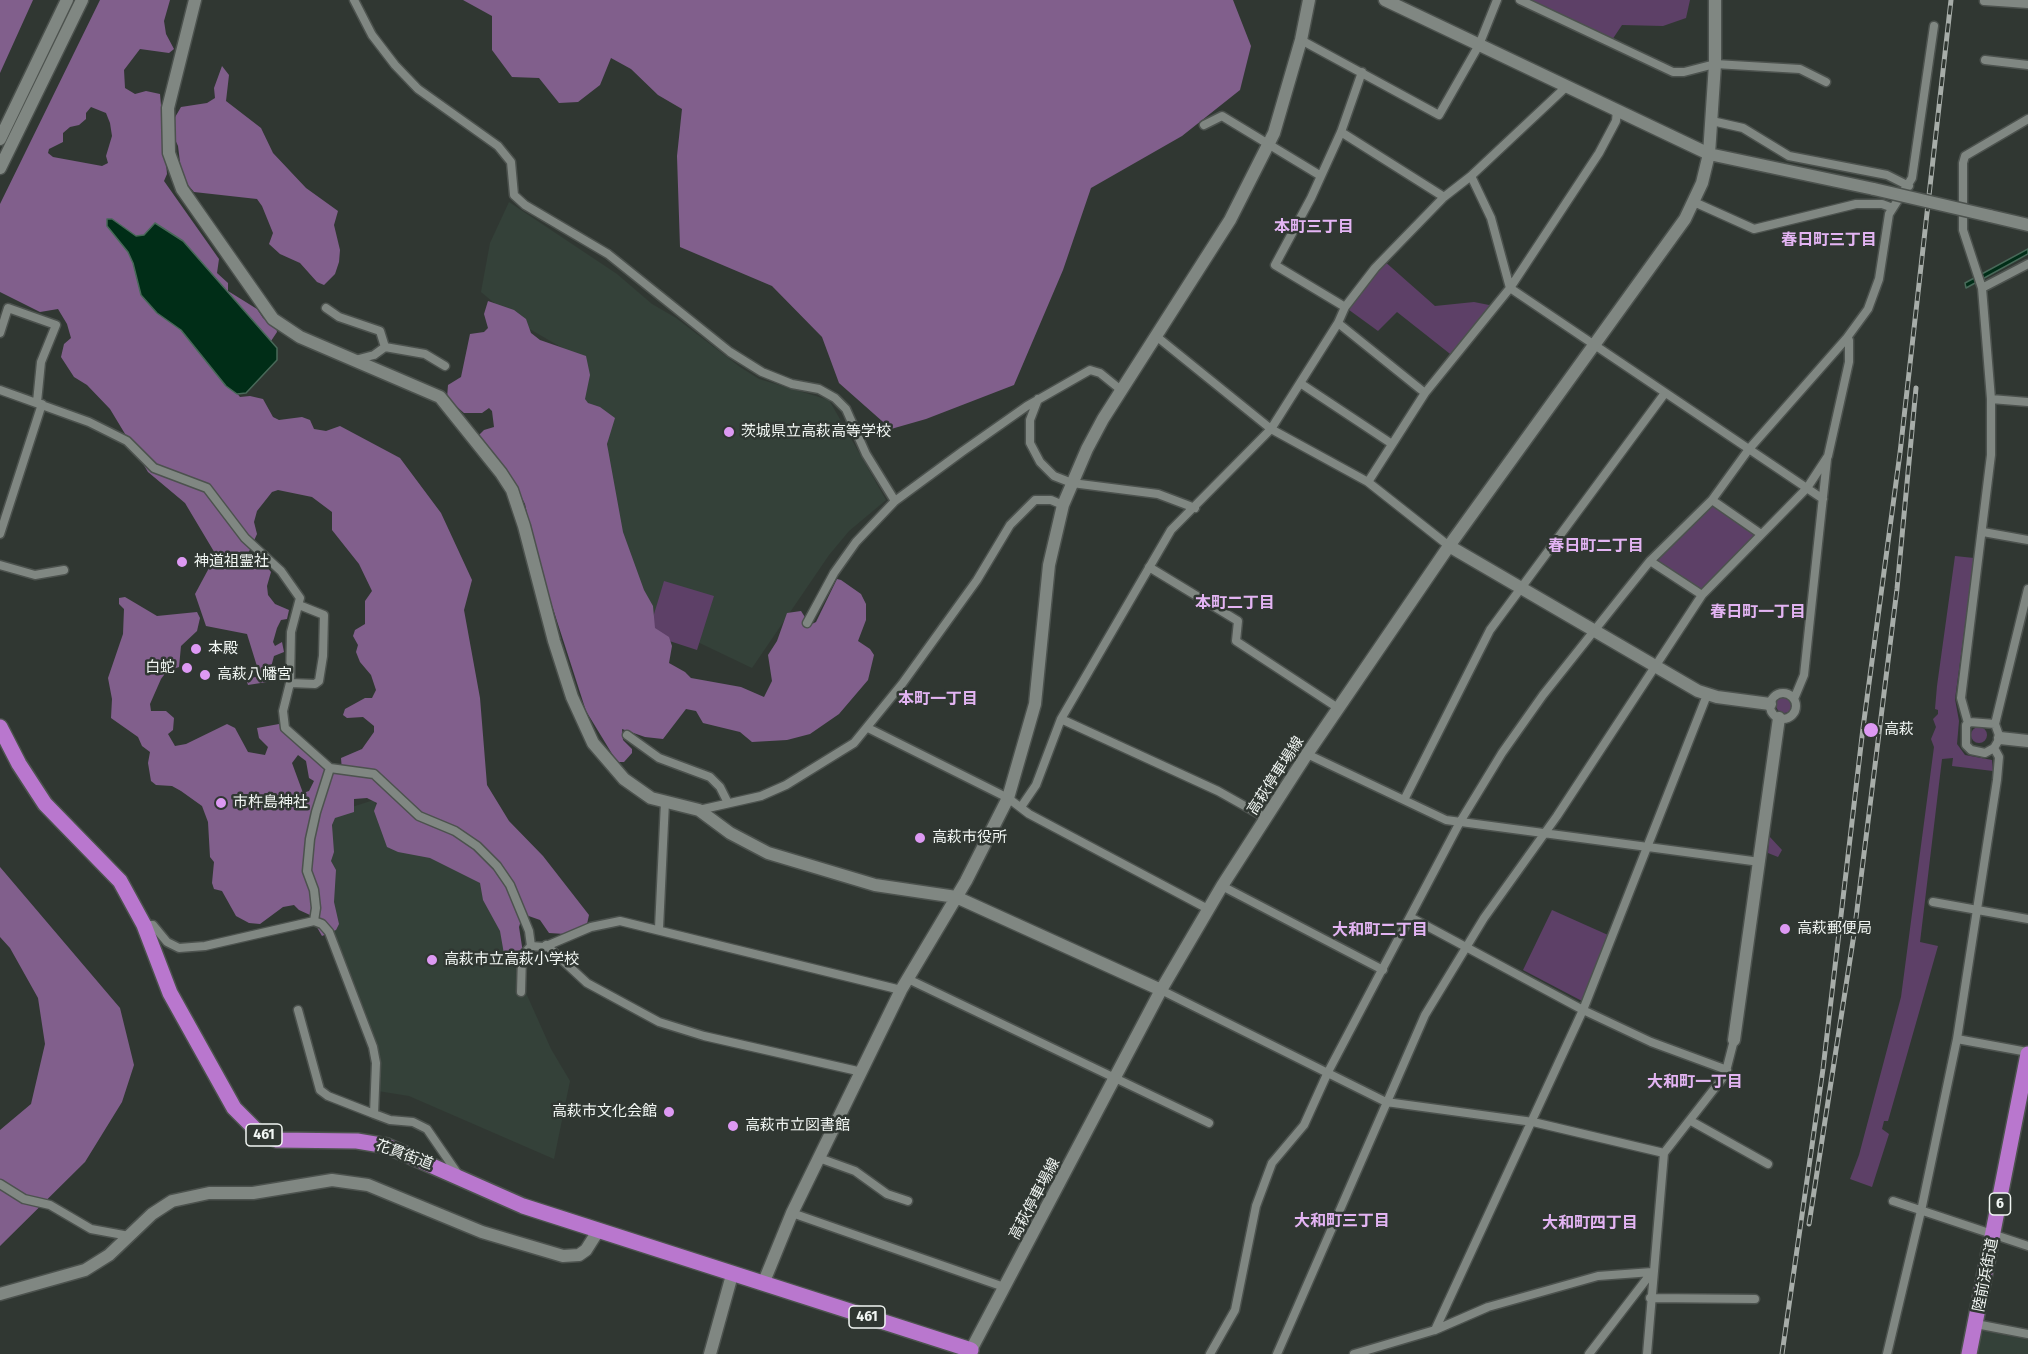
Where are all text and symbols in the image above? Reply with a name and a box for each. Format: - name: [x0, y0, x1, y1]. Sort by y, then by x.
- district label: 本町三丁目: [1274, 218, 1354, 238]
- district label: 春日町三丁目: [1781, 231, 1877, 251]
- place label: 茨城県立高萩高等学校: [741, 423, 891, 441]
- marker: 茨城県立高萩高等学校: [722, 425, 736, 439]
- district label: 春日町二丁目: [1548, 537, 1644, 557]
- place label: 神道祖霊社: [194, 553, 269, 571]
- marker: 神道祖霊社: [175, 555, 189, 569]
- district label: 本町二丁目: [1195, 594, 1275, 614]
- district label: 春日町一丁目: [1710, 603, 1806, 623]
- place label: 本殿: [208, 640, 238, 658]
- marker: 本殿: [189, 642, 203, 656]
- place label: 白蛇: [145, 659, 175, 677]
- marker: 白蛇: [180, 661, 194, 675]
- place label: 高萩八幡宮: [217, 666, 292, 684]
- marker: 高萩八幡宮: [198, 668, 212, 682]
- district label: 本町一丁目: [898, 690, 978, 710]
- marker: 高萩: [1862, 721, 1880, 739]
- place label: 高萩: [1884, 721, 1914, 739]
- street label: 高萩停車場線: [1244, 733, 1308, 819]
- place label: 市杵島神社: [233, 794, 308, 812]
- marker: 市杵島神社: [214, 796, 228, 810]
- place label: 高萩市役所: [932, 829, 1007, 847]
- marker: 高萩市役所: [913, 831, 927, 845]
- place label: 高萩郵便局: [1797, 920, 1872, 938]
- district label: 大和町二丁目: [1332, 921, 1428, 941]
- marker: 高萩郵便局: [1778, 922, 1792, 936]
- place label: 高萩市立高萩小学校: [444, 951, 579, 969]
- marker: 高萩市立高萩小学校: [425, 953, 439, 967]
- district label: 大和町一丁目: [1647, 1073, 1743, 1093]
- place label: 高萩市文化会館: [552, 1103, 657, 1121]
- marker: 高萩市文化会館: [662, 1105, 676, 1119]
- place label: 高萩市立図書館: [745, 1117, 850, 1135]
- marker: 高萩市立図書館: [726, 1119, 740, 1133]
- road number: 461: [246, 1124, 282, 1146]
- street label: 花貫街道: [373, 1136, 435, 1174]
- street label: 高萩停車場線: [1006, 1155, 1064, 1243]
- road number: 6: [1990, 1193, 2010, 1215]
- district label: 大和町三丁目: [1294, 1212, 1390, 1232]
- district label: 大和町四丁目: [1542, 1214, 1638, 1234]
- street label: 陸前浜街道: [1970, 1236, 2002, 1314]
- road number: 461: [849, 1306, 885, 1328]

